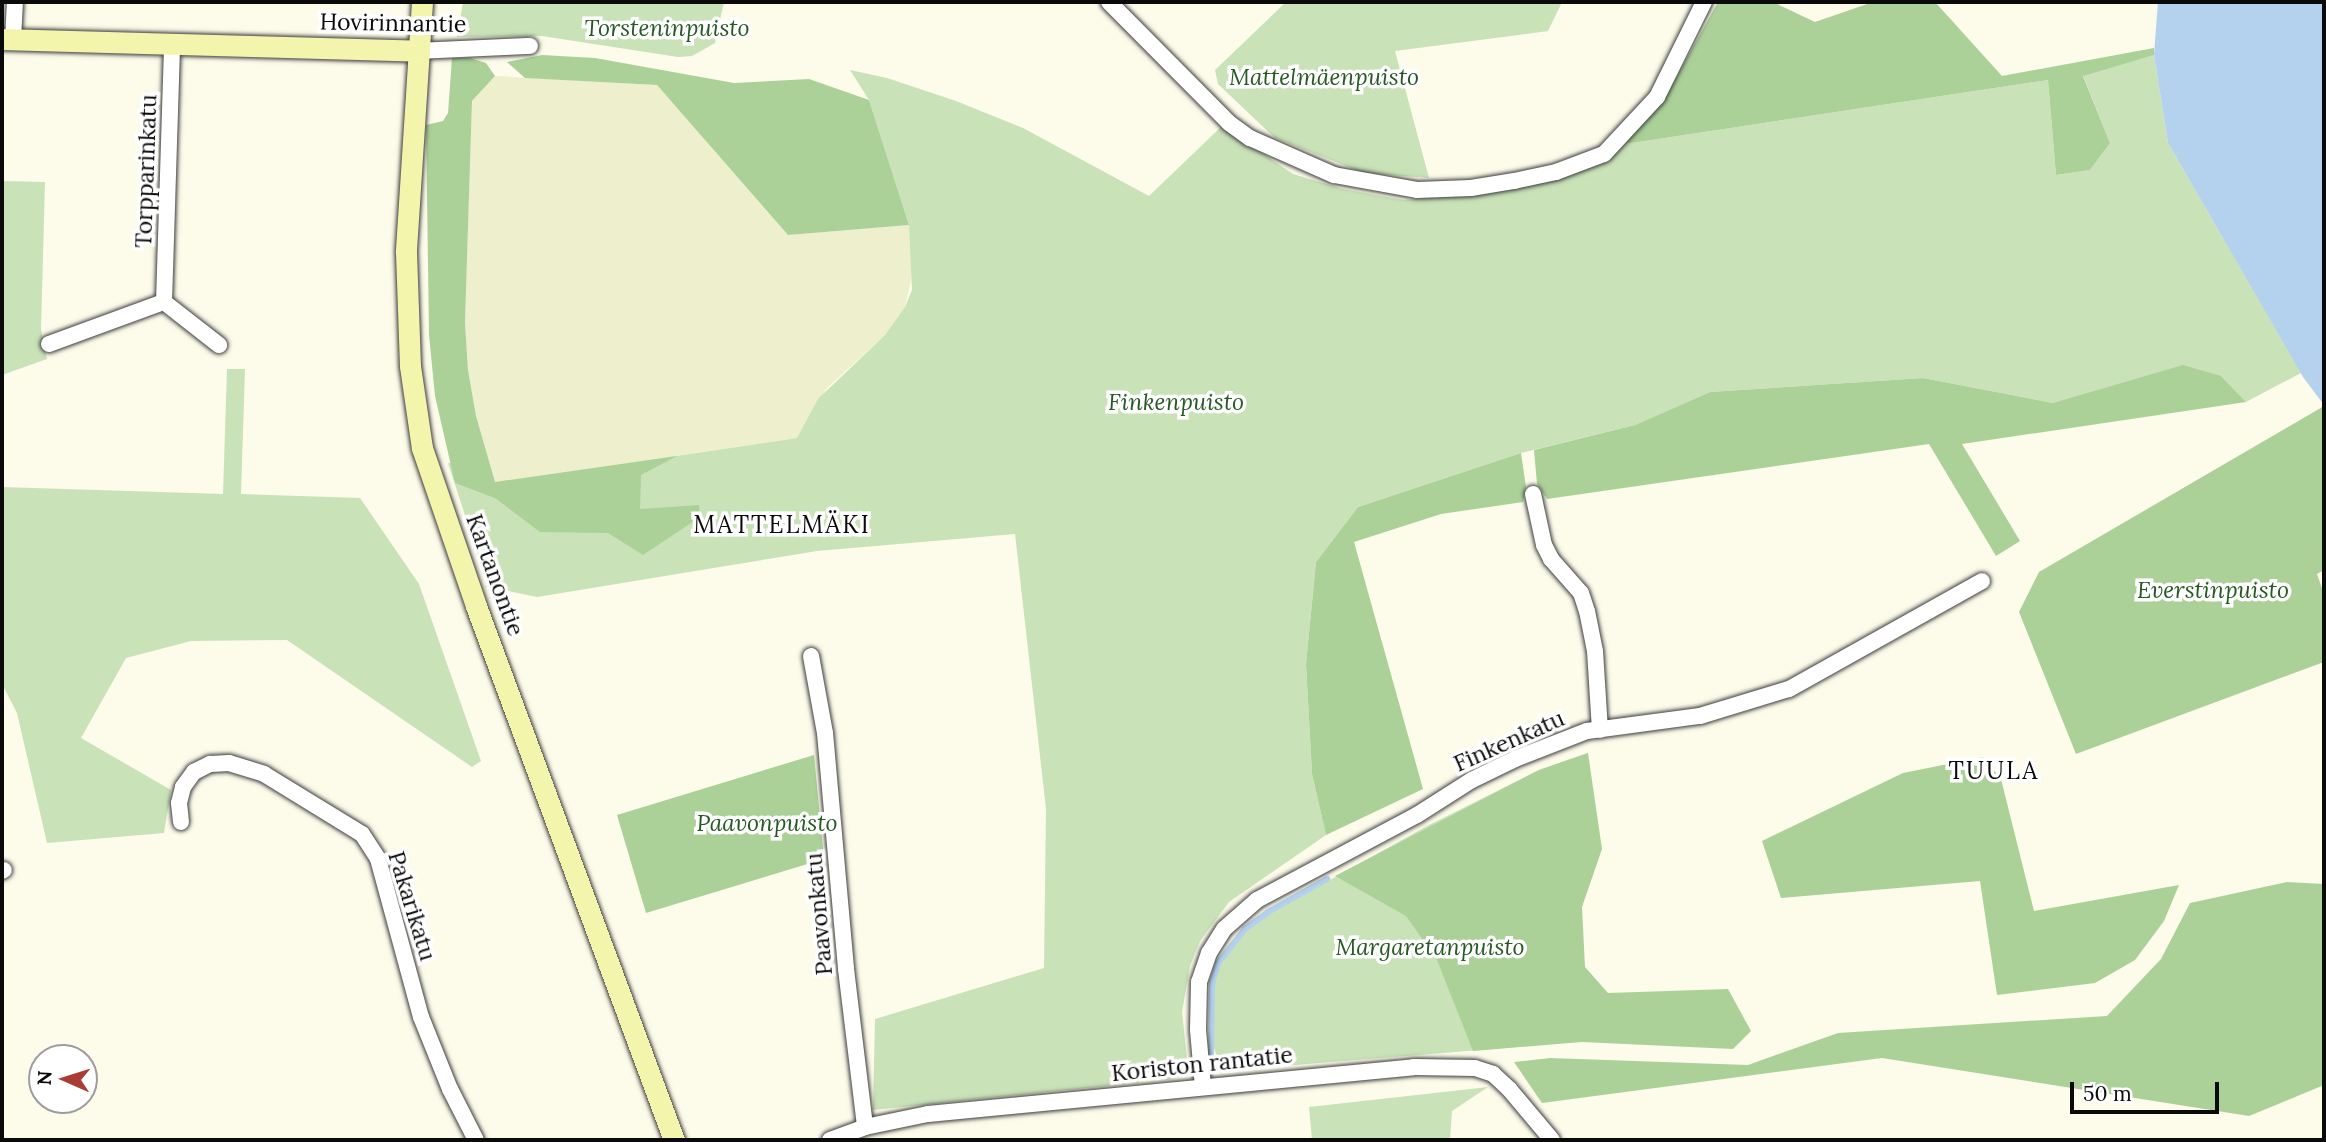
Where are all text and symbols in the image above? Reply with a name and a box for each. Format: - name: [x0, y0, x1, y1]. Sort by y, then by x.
- street label: Hovirinnantie: [319, 8, 467, 38]
- park label: Torsteninpuisto: [584, 14, 750, 42]
- park label: Mattelmäenpuisto: [1229, 63, 1419, 91]
- street label: Torpparinkatu: [130, 94, 162, 248]
- park label: Finkenpuisto: [1108, 388, 1244, 416]
- street label: Kartanontie: [460, 510, 530, 640]
- district label: MATTELMÄKI: [695, 511, 869, 539]
- park label: Everstinpuisto: [2137, 576, 2289, 604]
- street label: Finkenkatu: [1449, 704, 1569, 778]
- district label: TUULA: [1949, 757, 2039, 785]
- park label: Paavonpuisto: [696, 809, 838, 837]
- street label: Pakarikatu: [382, 848, 442, 964]
- street label: Paavonkatu: [800, 852, 838, 976]
- park label: Margaretanpuisto: [1335, 933, 1525, 961]
- street label: Koriston rantatie: [1110, 1041, 1294, 1087]
- north arrow: [28, 1044, 98, 1114]
- scale bar: [2074, 1068, 2223, 1112]
- text: N: [32, 1070, 56, 1086]
- text: 50 m: [2083, 1080, 2132, 1107]

